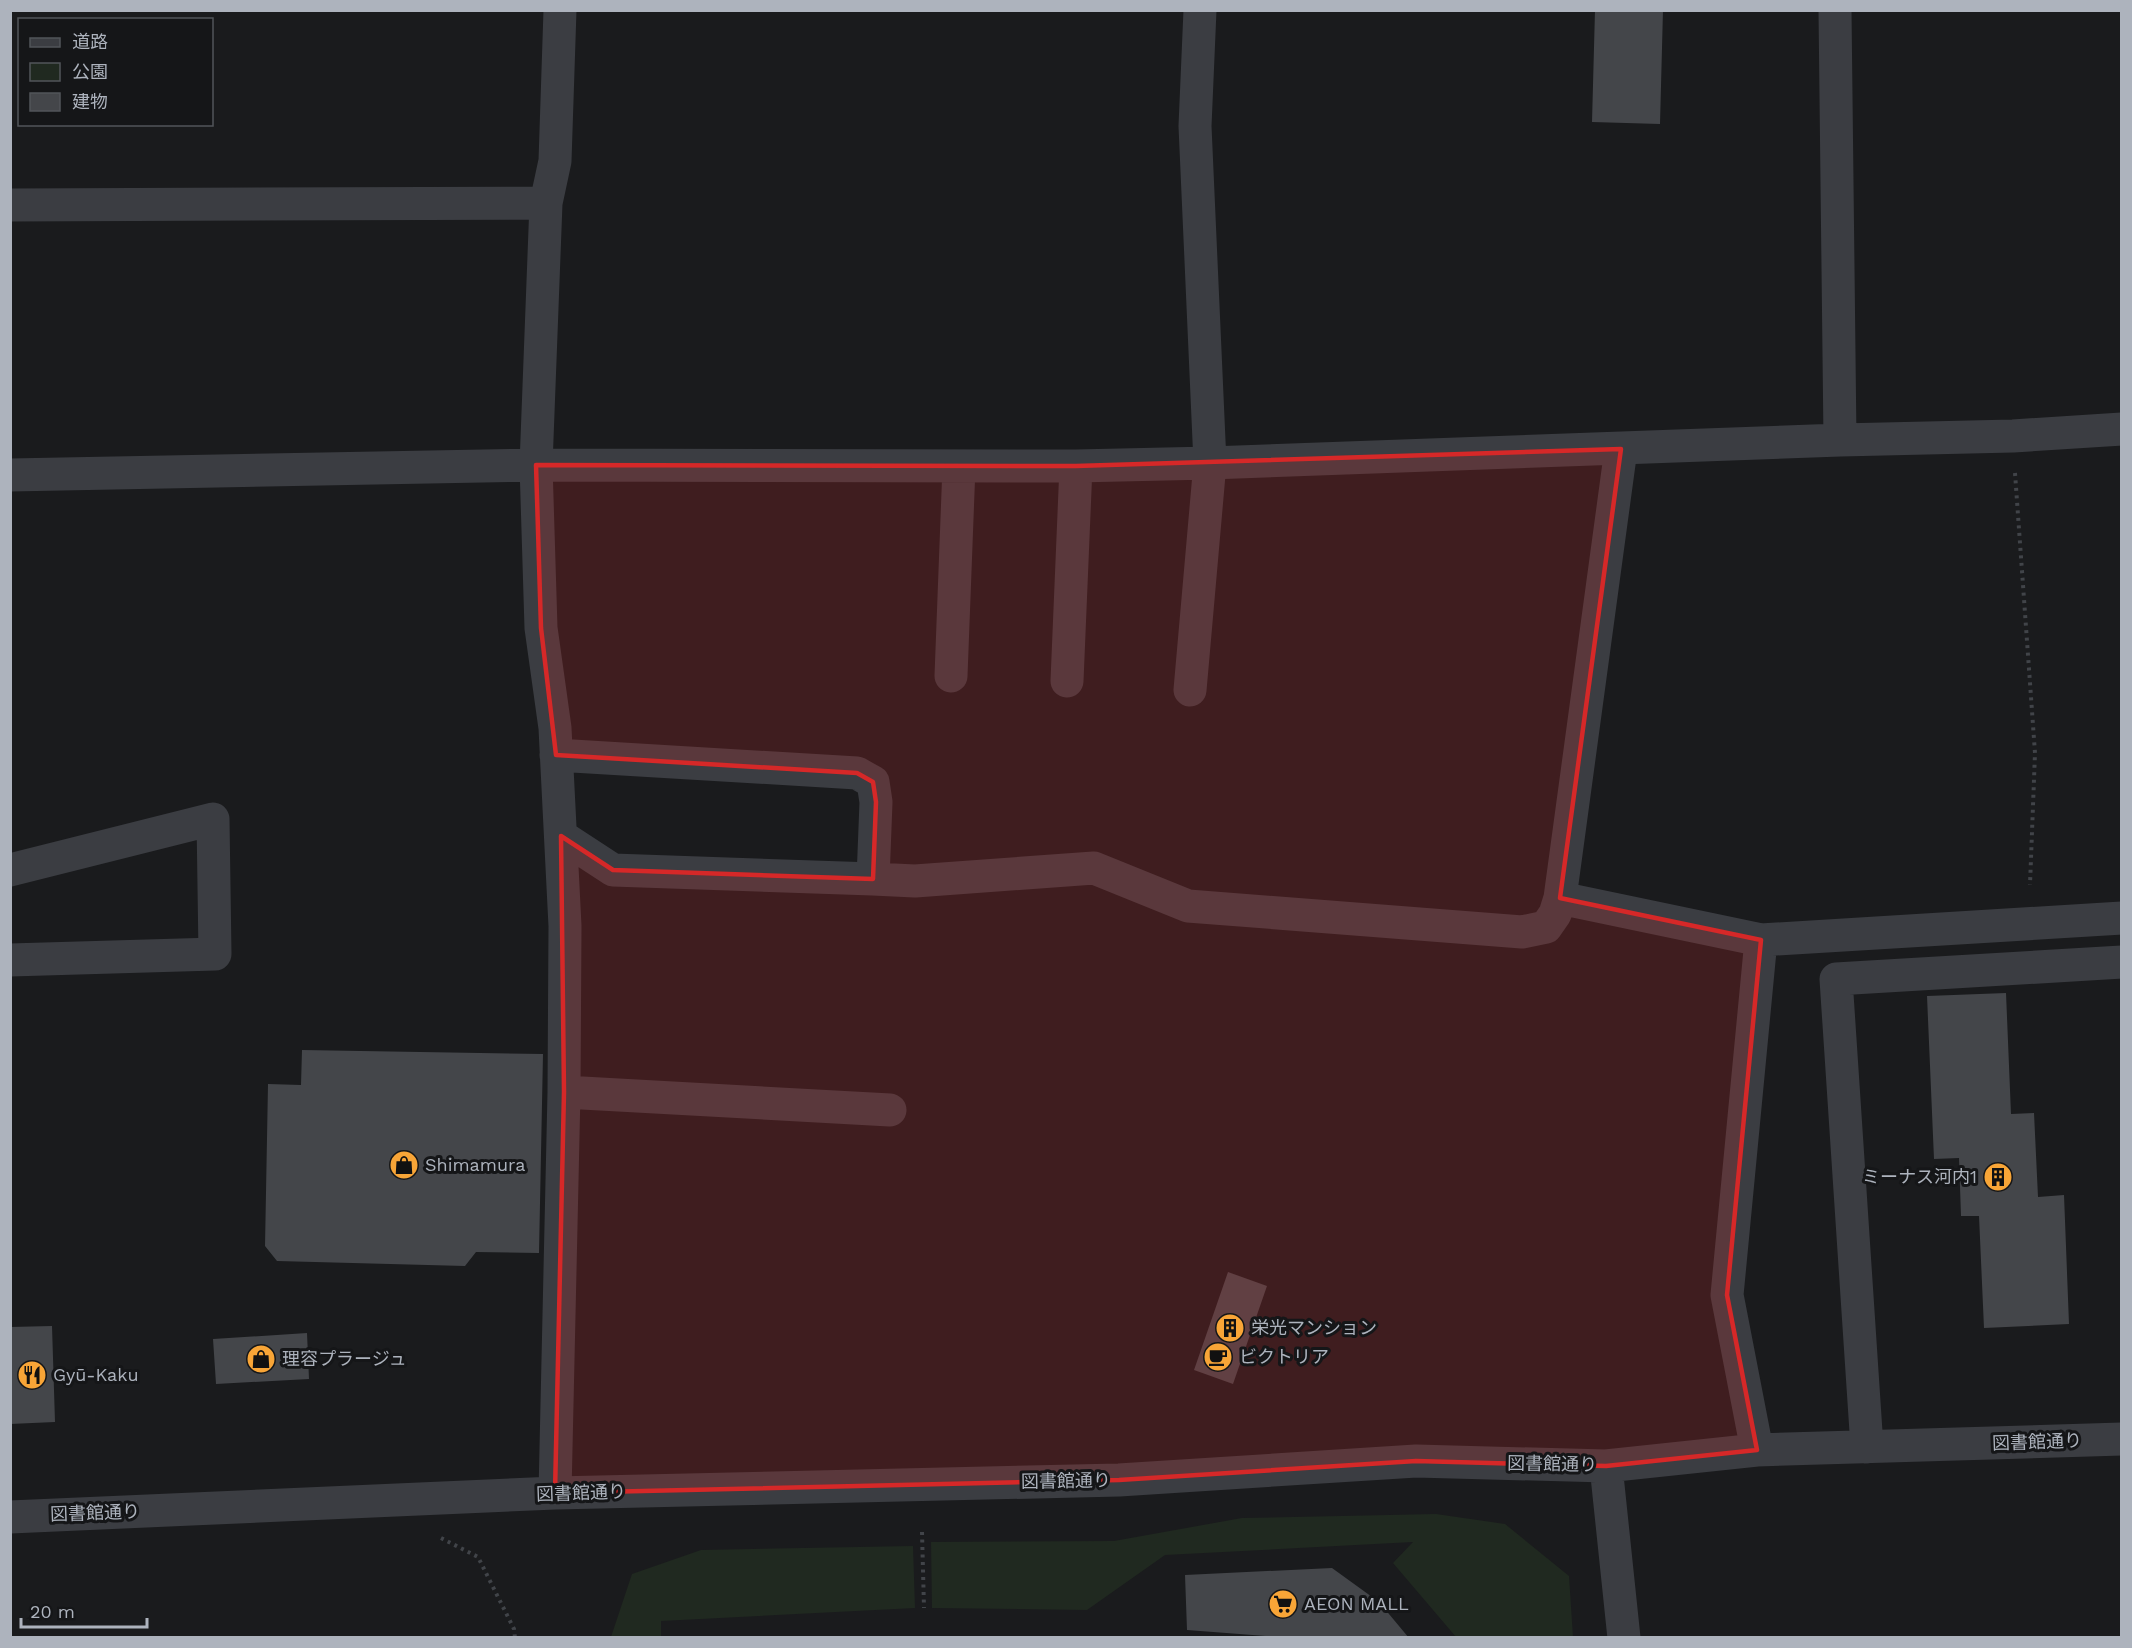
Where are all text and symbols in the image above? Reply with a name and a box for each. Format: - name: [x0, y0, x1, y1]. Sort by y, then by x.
- legend: [18, 18, 213, 126]
- text: 道路: [72, 31, 108, 52]
- text: 公園: [72, 61, 108, 82]
- text: 建物: [72, 91, 108, 112]
- shop icon: Shimamura: [388, 1149, 420, 1181]
- place label: Shimamura: [425, 1154, 525, 1175]
- building icon: ミーナス河内1: [1982, 1161, 2014, 1193]
- place label: ミーナス河内1: [1862, 1166, 1977, 1187]
- building icon: 栄光マンション: [1214, 1312, 1246, 1344]
- place label: 栄光マンション: [1251, 1317, 1377, 1338]
- cafe icon: ビクトリア: [1202, 1341, 1234, 1373]
- shop icon: 理容プラージュ: [245, 1343, 277, 1375]
- place label: ビクトリア: [1239, 1346, 1329, 1367]
- place label: 理容プラージュ: [282, 1348, 406, 1369]
- restaurant icon: Gyū-Kaku: [16, 1359, 48, 1391]
- place label: Gyū-Kaku: [53, 1364, 139, 1385]
- street label: 図書館通り: [1992, 1429, 2082, 1454]
- street label: 図書館通り: [1507, 1452, 1597, 1475]
- street label: 図書館通り: [1021, 1469, 1111, 1492]
- street label: 図書館通り: [536, 1480, 626, 1505]
- street label: 図書館通り: [50, 1500, 140, 1525]
- supermarket icon: AEON MALL: [1267, 1588, 1299, 1620]
- scale bar: [21, 1591, 147, 1629]
- place label: AEON MALL: [1304, 1593, 1409, 1614]
- text: 20 m: [30, 1601, 75, 1622]

